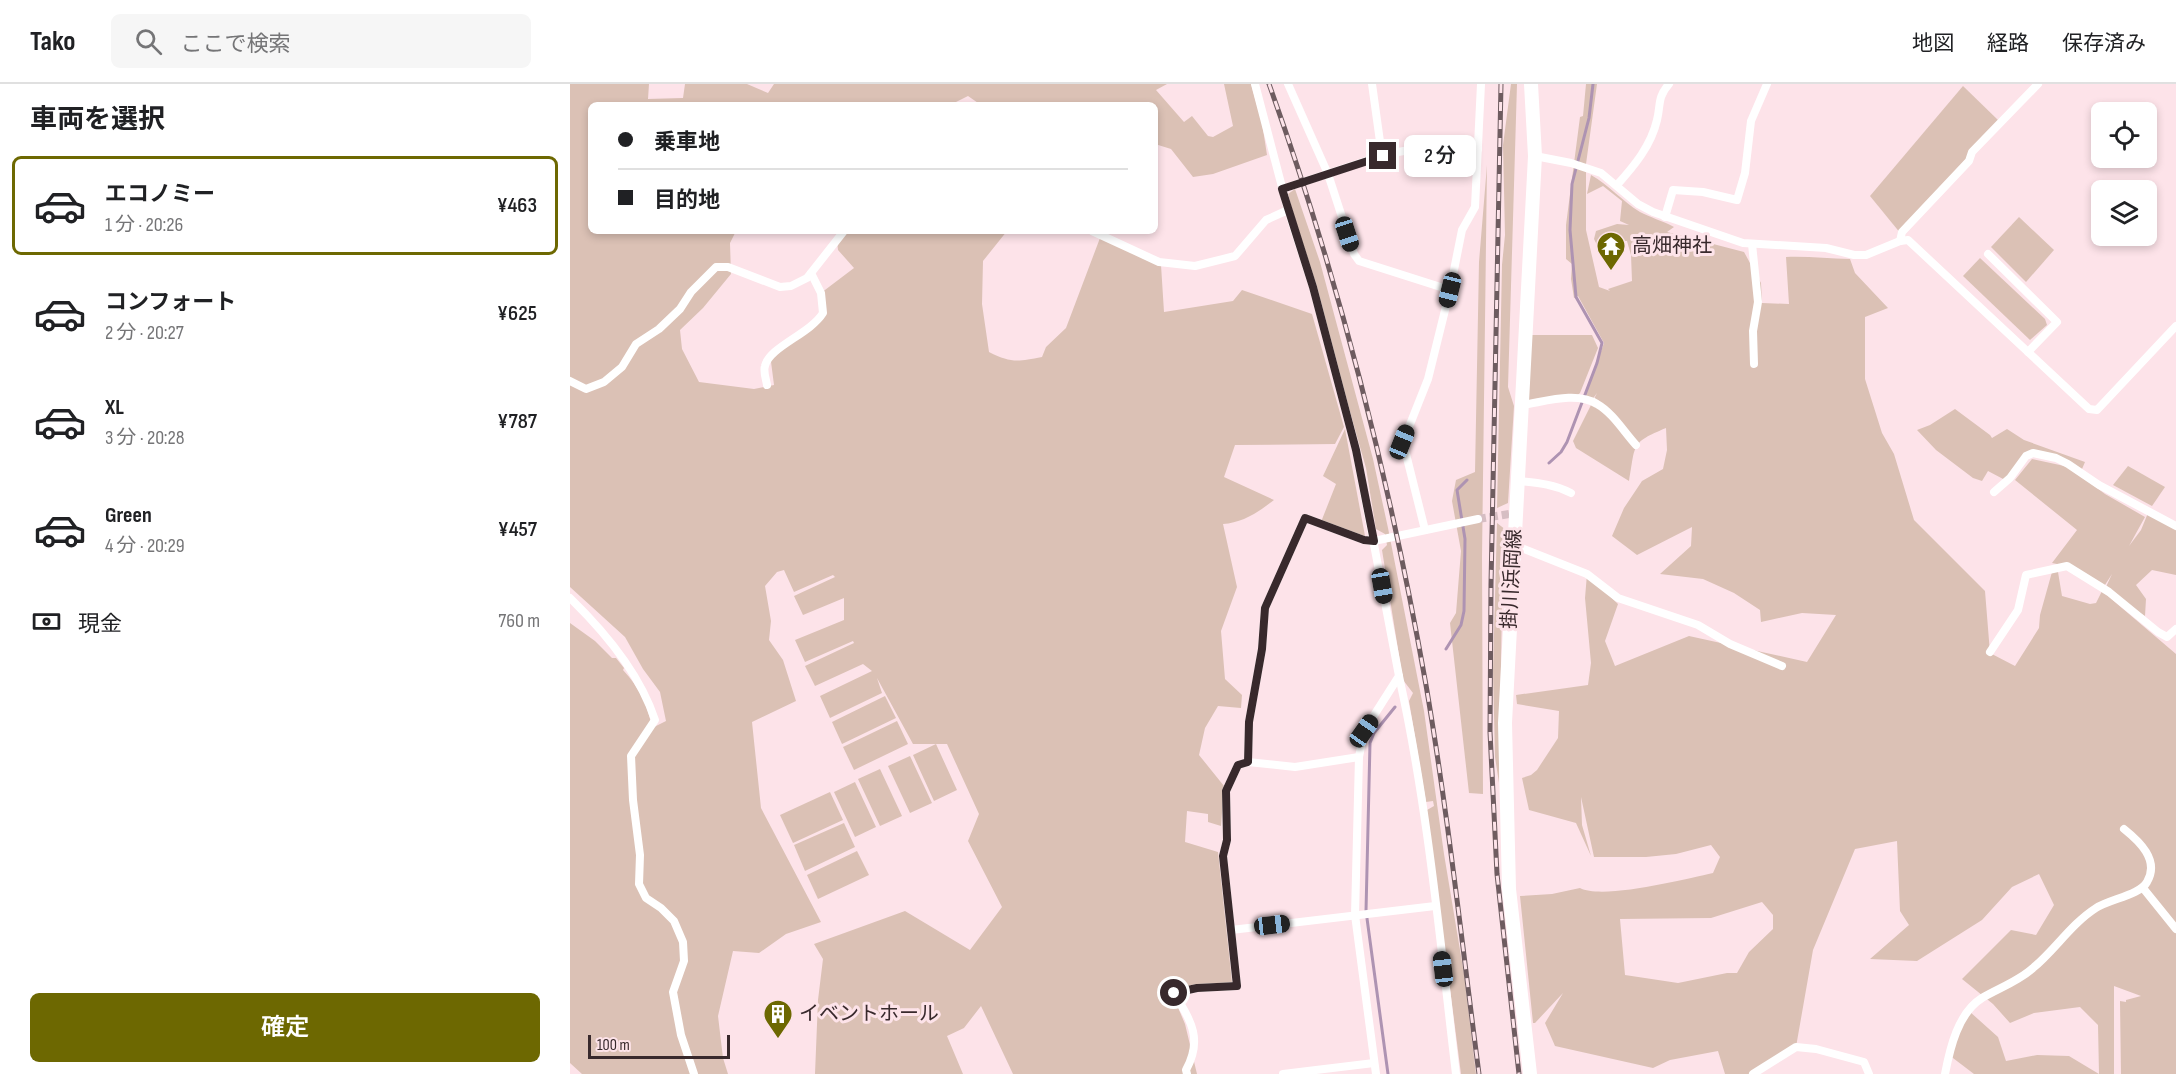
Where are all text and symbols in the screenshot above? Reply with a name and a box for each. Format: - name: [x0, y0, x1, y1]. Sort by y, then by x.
- search box: [111, 14, 531, 68]
- text: Tako: [30, 25, 75, 58]
- icon: search: [132, 25, 165, 58]
- text: ここで検索: [180, 31, 290, 58]
- text: 地図: [1912, 31, 1954, 56]
- text: 経路: [1987, 31, 2029, 56]
- text: 保存済み: [2062, 31, 2146, 56]
- map controls: [2091, 102, 2157, 246]
- button: locate: [2091, 102, 2157, 168]
- text: 車両を選択: [30, 104, 165, 136]
- text: 乗車地: [654, 129, 720, 156]
- callout: 2 分: [1404, 135, 1476, 177]
- route end: [1369, 142, 1396, 169]
- text: 2 分: [1424, 144, 1456, 168]
- icon: car: [33, 179, 87, 233]
- button: layers: [2091, 180, 2157, 246]
- text: エコノミー: [105, 181, 215, 208]
- text: 目的地: [654, 187, 720, 214]
- text: ¥463: [497, 192, 537, 219]
- text: 1 分 · 20:26: [105, 213, 183, 237]
- car: [1333, 214, 1361, 254]
- temple icon: 高畑神社: [1595, 230, 1627, 272]
- place label: 高畑神社: [1632, 234, 1712, 258]
- car: [1437, 270, 1463, 310]
- icon: car: [33, 287, 87, 341]
- text: コンフォート: [105, 289, 236, 316]
- text: ¥625: [497, 300, 537, 327]
- text: 2 分 · 20:27: [105, 321, 184, 345]
- text: XL: [105, 394, 124, 421]
- icon: car: [33, 395, 87, 449]
- text: ¥787: [497, 408, 537, 435]
- car: [1387, 422, 1417, 462]
- text: 3 分 · 20:28: [105, 426, 185, 450]
- text: Green: [105, 502, 152, 529]
- icon: car: [33, 503, 87, 557]
- text: ¥457: [498, 516, 537, 543]
- street label: 掛川浜岡線: [1497, 528, 1527, 630]
- text: 4 分 · 20:29: [105, 534, 185, 558]
- car: [1370, 567, 1394, 605]
- icon: cash: [30, 605, 63, 638]
- text: 760 m: [498, 609, 540, 633]
- text: 現金: [78, 611, 122, 638]
- car: [1346, 711, 1382, 751]
- car: [1253, 914, 1291, 936]
- car: [1432, 950, 1454, 988]
- route start: [1160, 979, 1187, 1006]
- button: 確定: [30, 993, 540, 1062]
- building icon: イベントホール: [762, 998, 794, 1040]
- place label: イベントホール: [799, 1002, 939, 1026]
- scale bar: [588, 1032, 730, 1060]
- text: 100 m: [597, 1036, 630, 1055]

